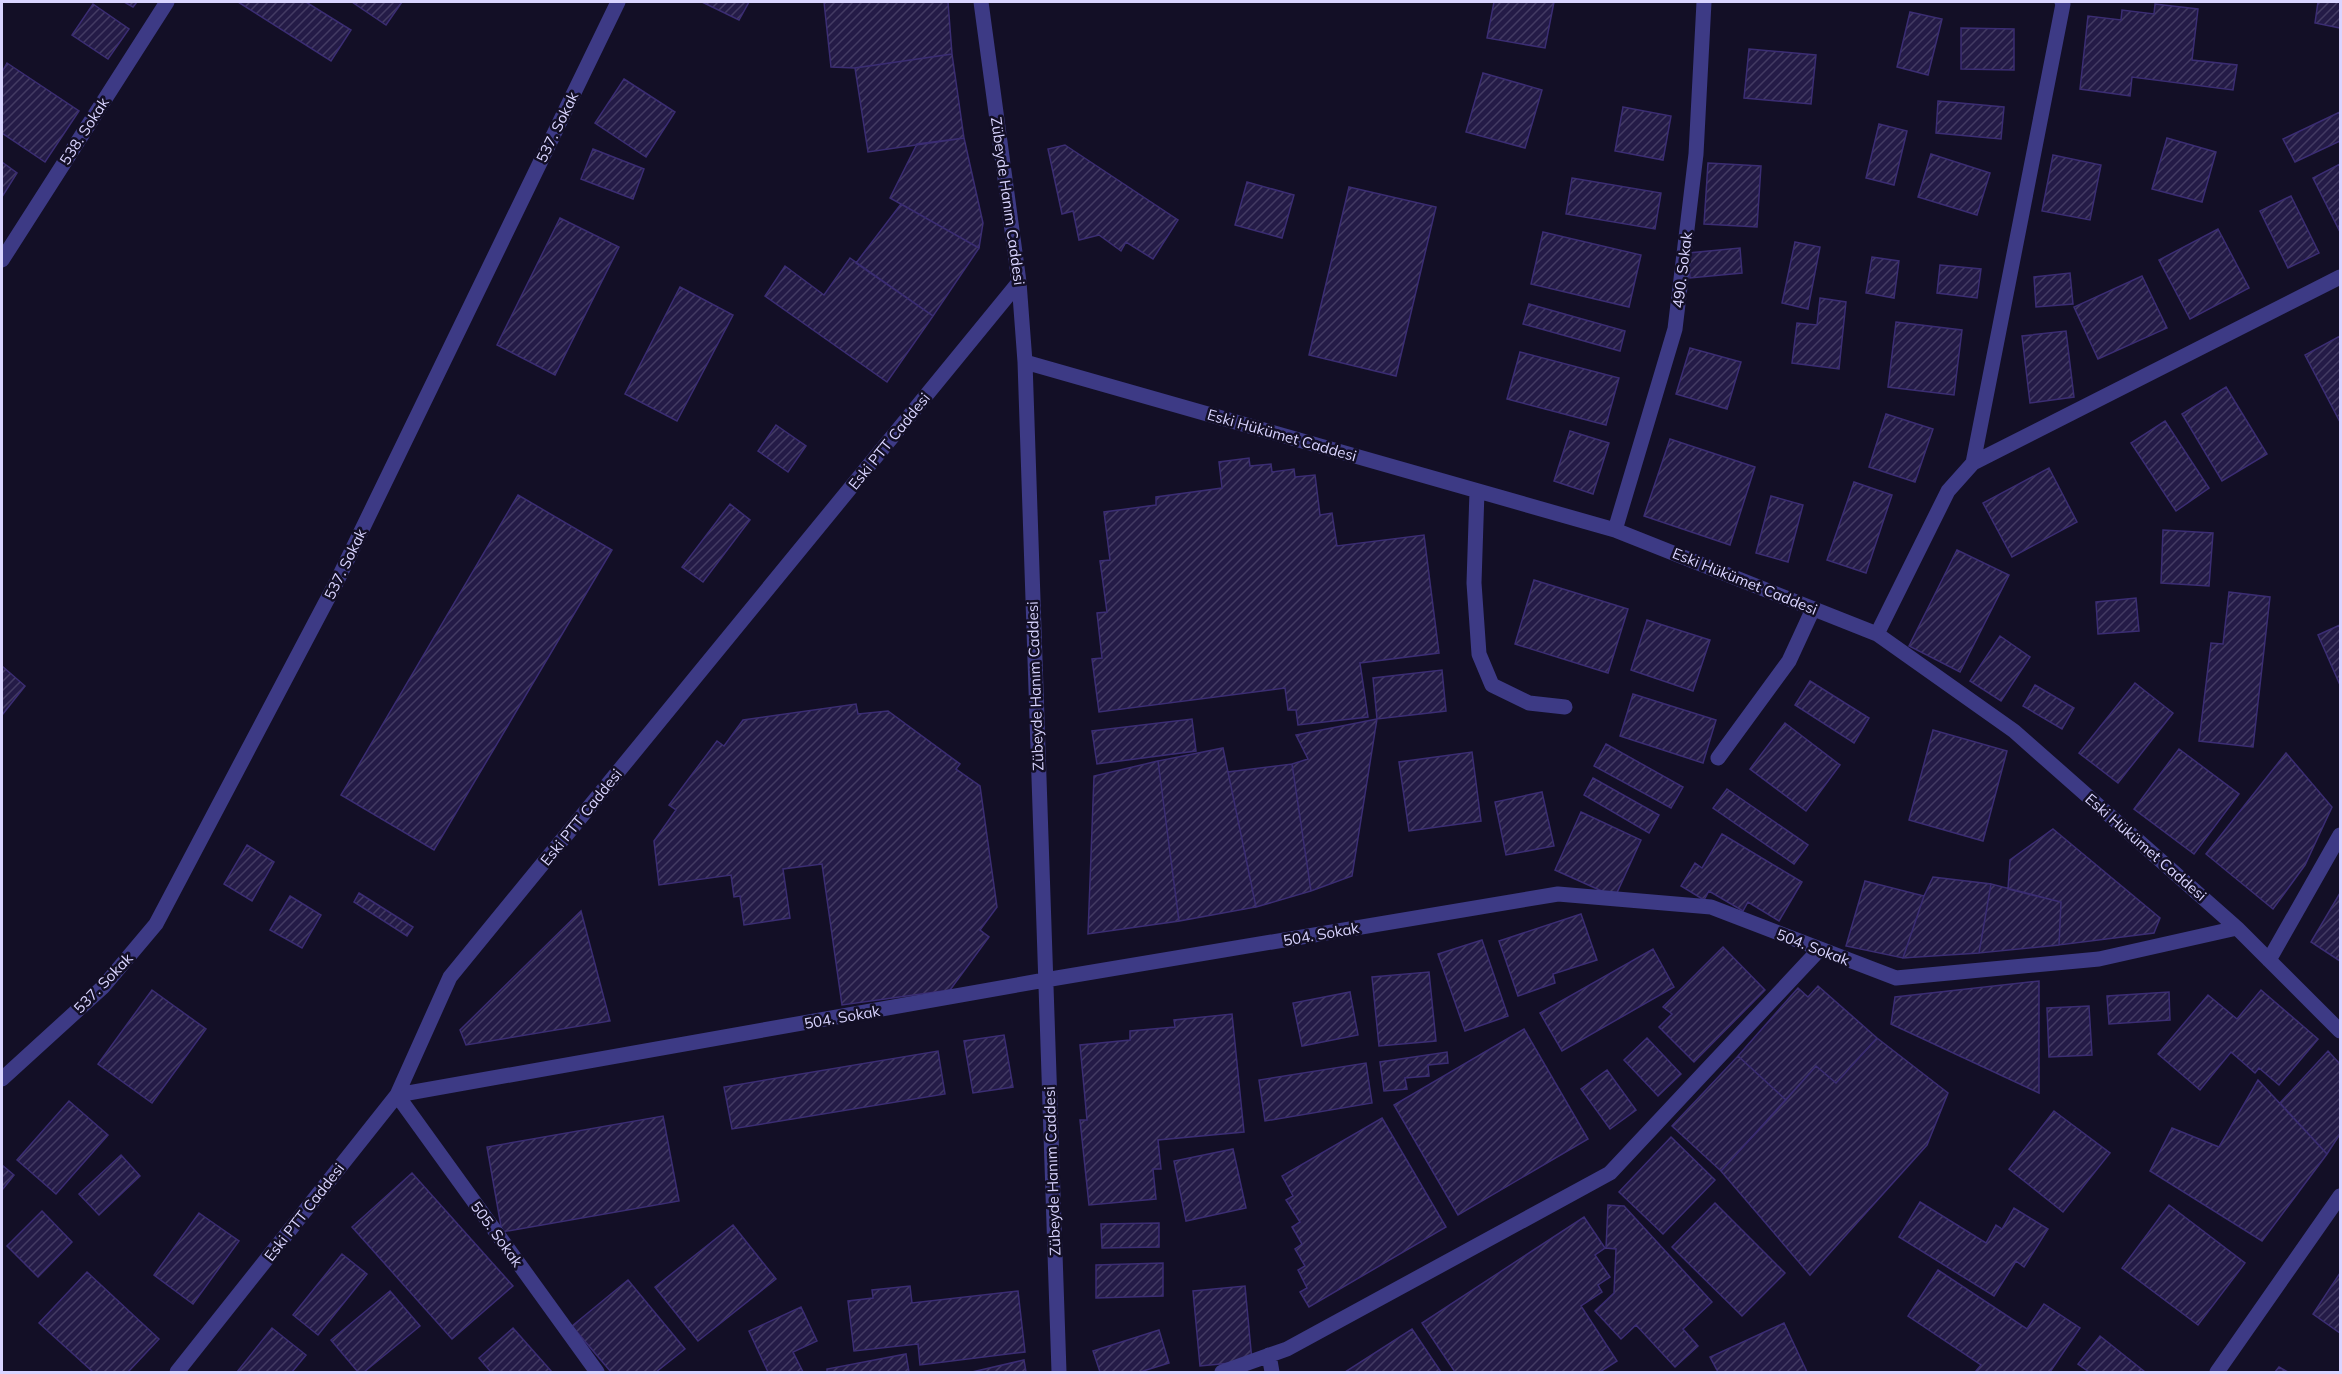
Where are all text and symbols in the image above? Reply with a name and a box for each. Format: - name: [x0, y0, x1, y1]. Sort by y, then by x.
- street label: 537. Sokak: [532, 88, 582, 166]
- street label: 538. Sokak: [55, 93, 113, 168]
- street label: Zübeyde Hanım Caddesi: [987, 116, 1029, 286]
- street label: 490. Sokak: [1668, 231, 1696, 309]
- street label: Eski PTT Caddesi: [844, 389, 934, 493]
- street label: Eski Hükümet Caddesi: [1205, 405, 1359, 465]
- street label: 537. Sokak: [320, 525, 370, 603]
- street label: Eski Hükümet Caddesi: [1670, 543, 1820, 619]
- street label: Zübeyde Hanım Caddesi: [1023, 601, 1047, 771]
- street label: Eski PTT Caddesi: [536, 765, 626, 869]
- street label: Eski Hükümet Caddesi: [2081, 789, 2211, 905]
- street label: 504. Sokak: [1282, 918, 1361, 950]
- street label: 504. Sokak: [1774, 924, 1852, 970]
- street label: 537. Sokak: [70, 949, 137, 1017]
- street label: 504. Sokak: [803, 1001, 882, 1033]
- street label: Zübeyde Hanım Caddesi: [1040, 1086, 1064, 1256]
- street label: Eski PTT Caddesi: [260, 1159, 348, 1265]
- street label: 505. Sokak: [467, 1197, 527, 1271]

